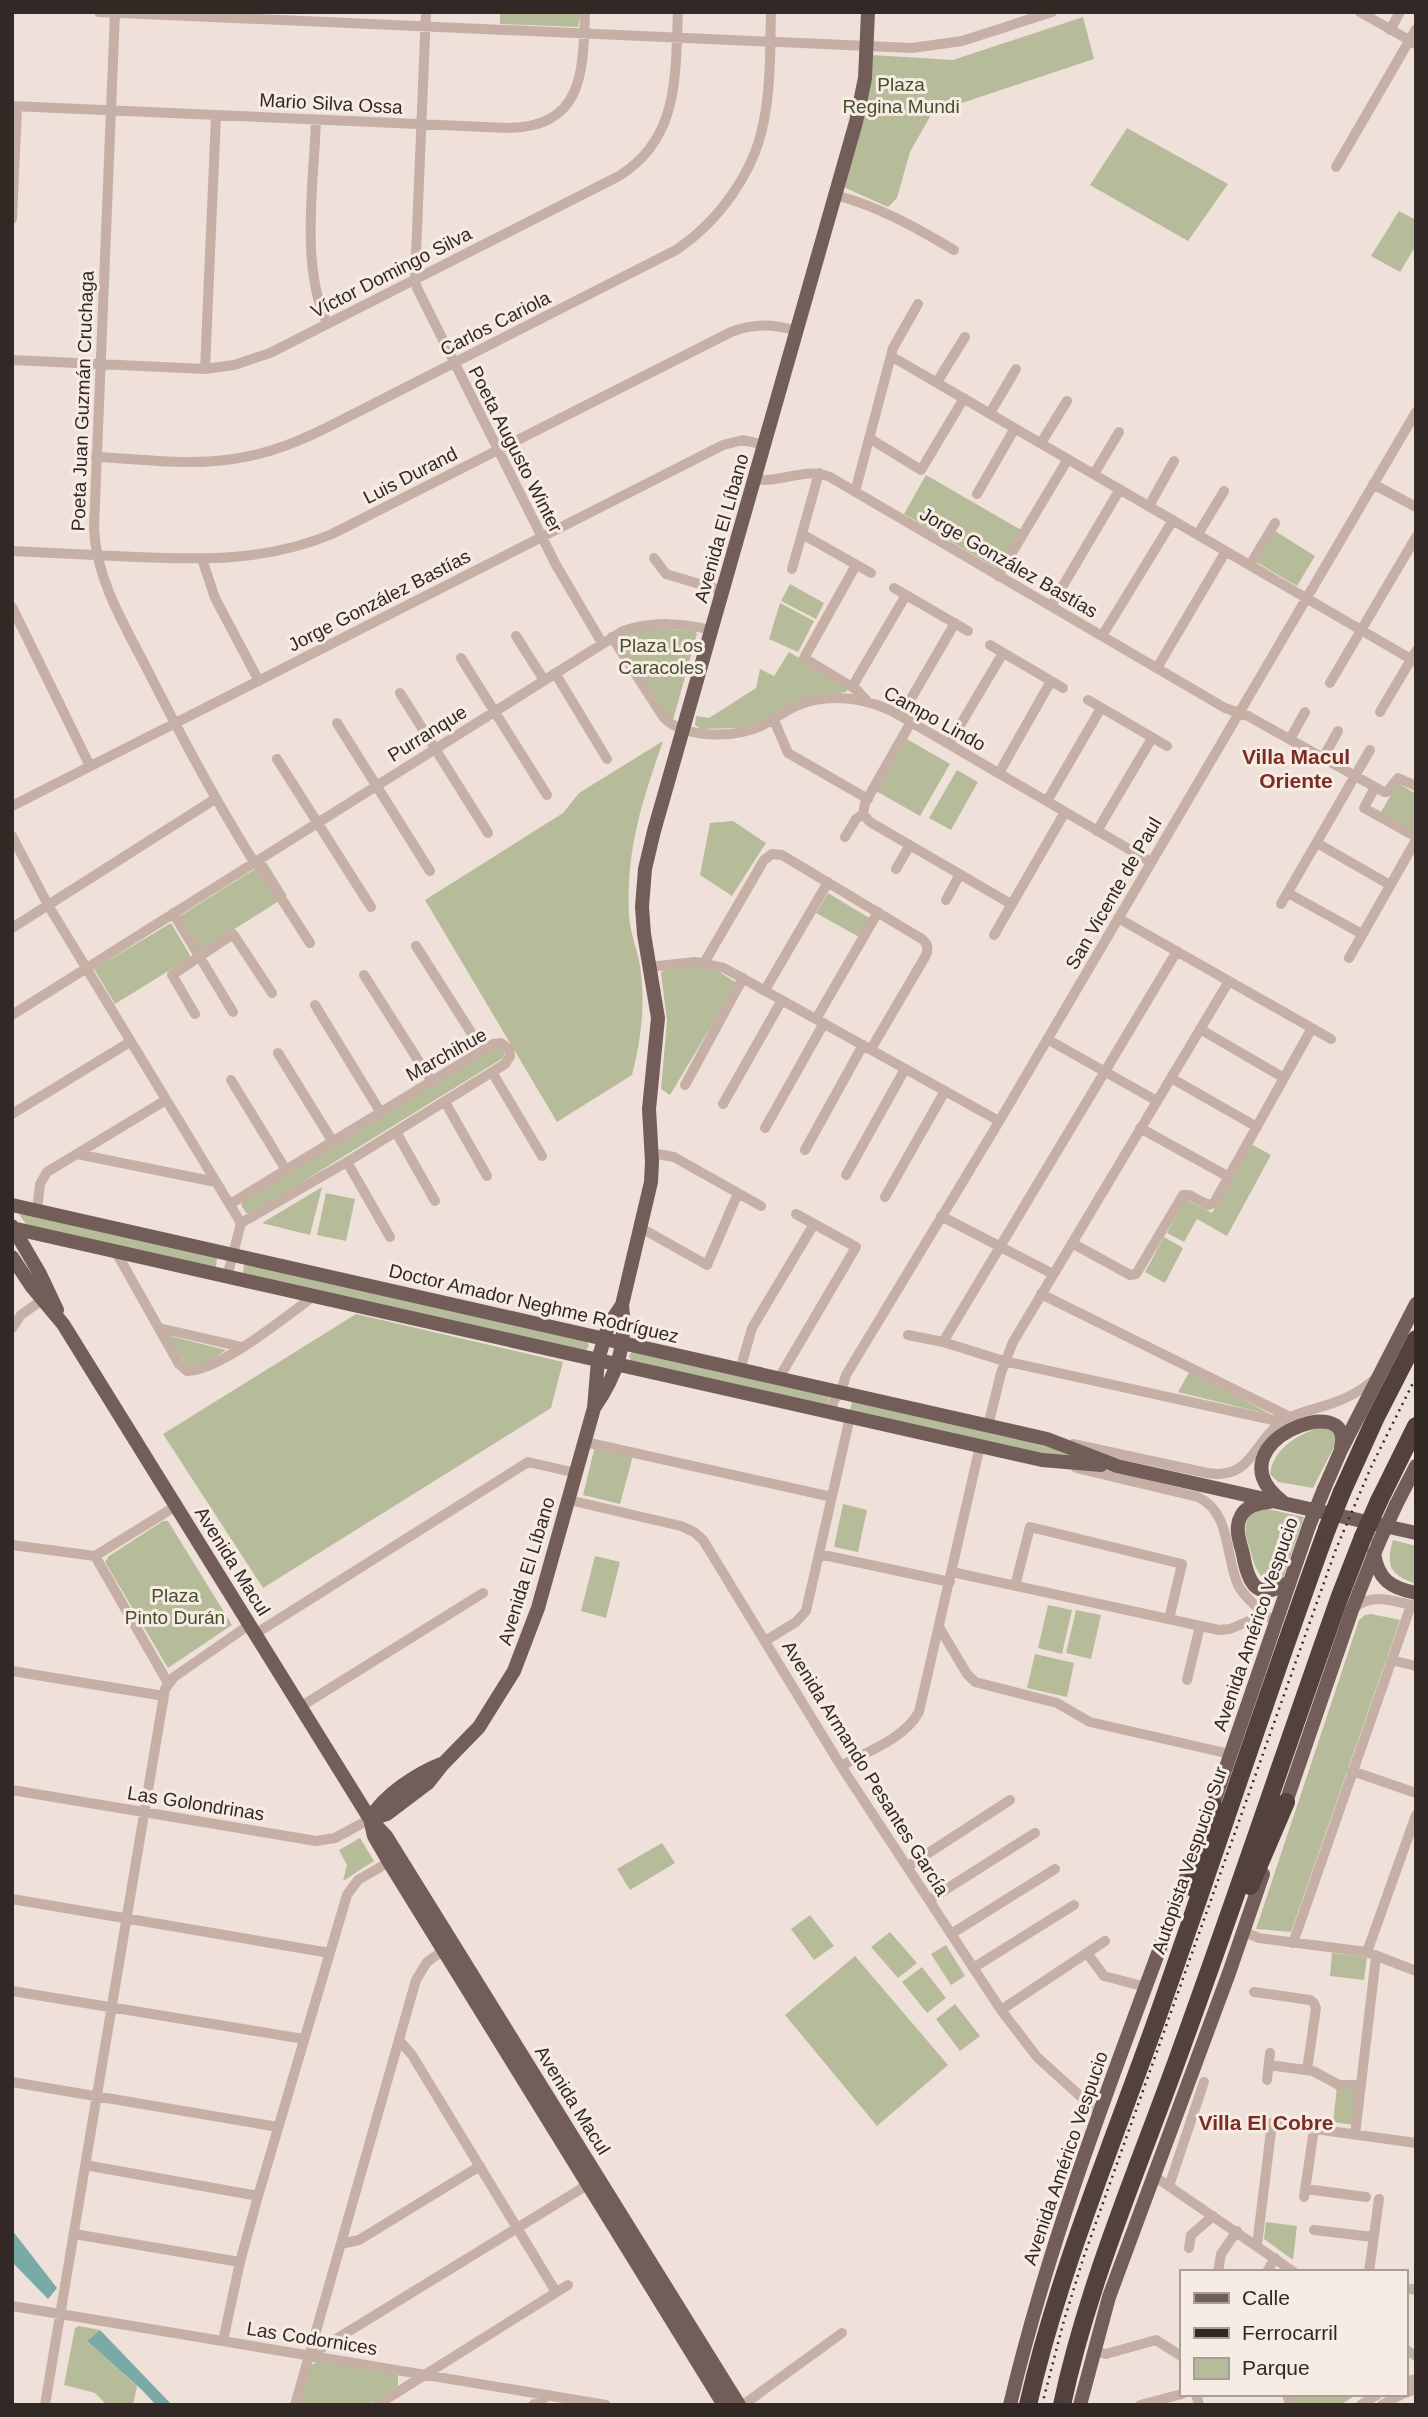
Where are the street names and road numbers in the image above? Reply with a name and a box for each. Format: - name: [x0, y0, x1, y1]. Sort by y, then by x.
- street label: Mario Silva Ossa: [259, 89, 404, 118]
- street label: Víctor Domingo Silva: [307, 223, 475, 322]
- street label: Poeta Juan Guzmán Cruchaga: [67, 270, 98, 532]
- street label: Carlos Cariola: [437, 287, 554, 360]
- street label: Poeta Augusto Winter: [464, 363, 567, 536]
- street label: Luis Durand: [360, 443, 461, 508]
- street label: Avenida El Líbano: [690, 451, 753, 605]
- street label: Jorge González Bastías: [916, 503, 1101, 622]
- street label: Jorge González Bastías: [285, 545, 474, 656]
- street label: Campo Lindo: [880, 682, 989, 755]
- street label: Purranque: [384, 701, 470, 766]
- street label: San Vicente de Paul: [1061, 814, 1165, 973]
- street label: Marchihue: [402, 1024, 490, 1085]
- street label: Doctor Amador Neghme Rodríguez: [387, 1260, 681, 1347]
- street label: Avenida El Líbano: [494, 1494, 559, 1648]
- street label: Avenida Macul: [191, 1503, 274, 1620]
- street label: Avenida Américo Vespucio: [1209, 1515, 1302, 1734]
- street label: Avenida Armando Pesantes García: [778, 1637, 953, 1900]
- street label: Autopista Vespucio Sur: [1148, 1763, 1232, 1956]
- street label: Las Golondrinas: [126, 1782, 266, 1825]
- street label: Avenida Macul: [531, 2042, 614, 2159]
- street label: Avenida Américo Vespucio: [1019, 2049, 1112, 2268]
- street label: Las Codornices: [245, 2318, 379, 2359]

